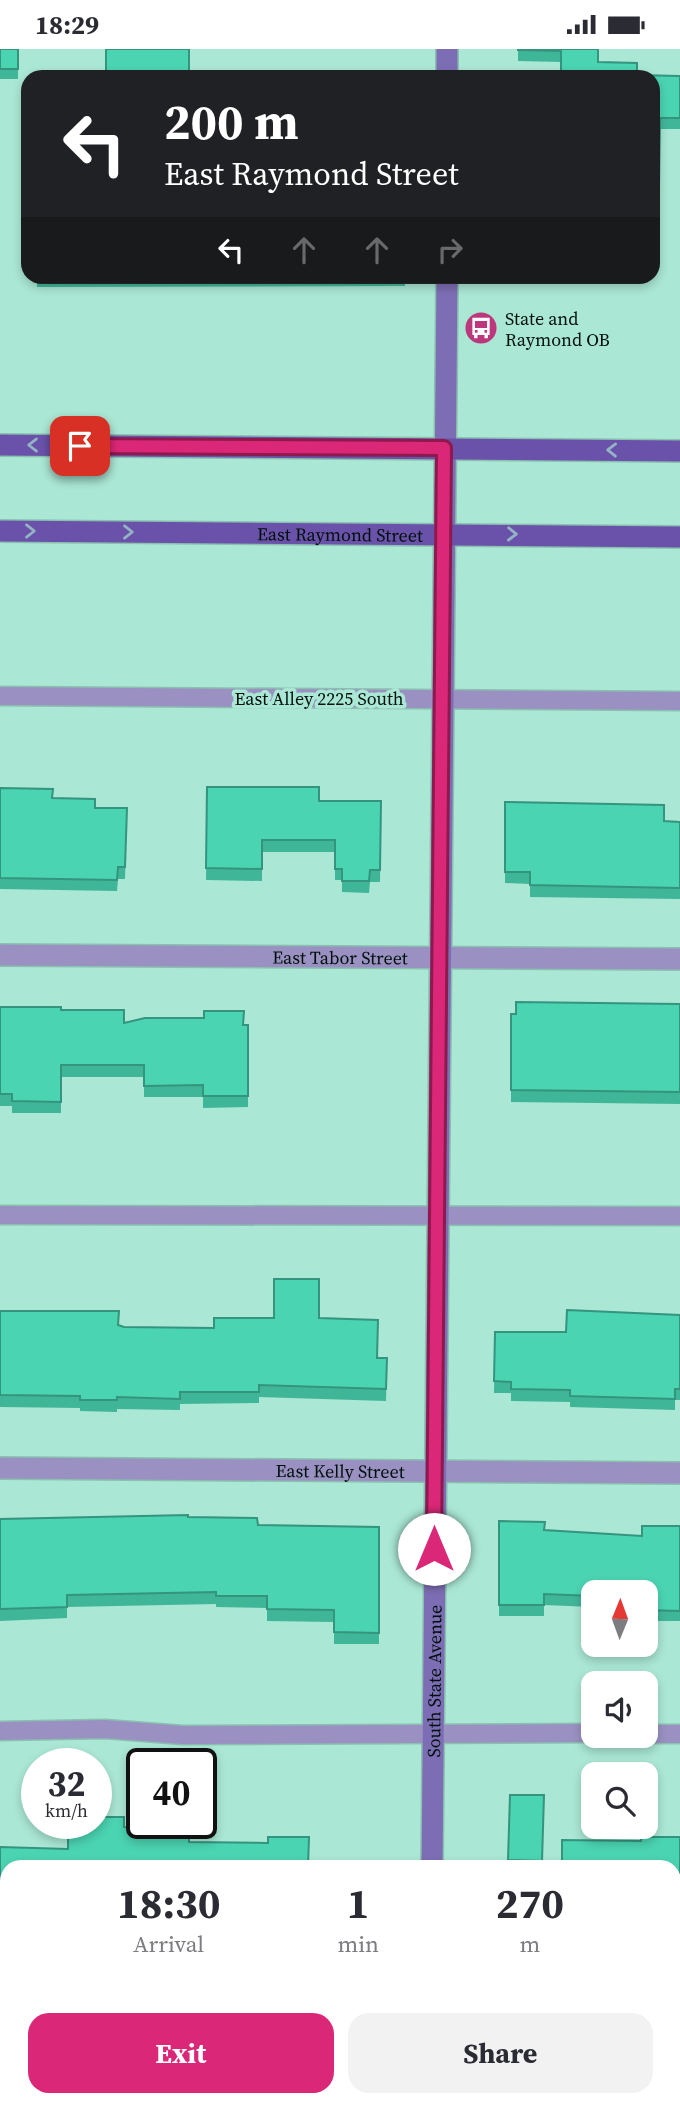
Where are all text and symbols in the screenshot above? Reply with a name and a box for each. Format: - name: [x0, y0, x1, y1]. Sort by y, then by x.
- text: 18:29: [35, 7, 99, 43]
- text: 200 m: [164, 88, 299, 155]
- icon: left: [49, 98, 140, 189]
- text: East Raymond Street: [164, 152, 459, 196]
- icon: left: [212, 231, 250, 269]
- icon: ahead: [285, 231, 323, 269]
- icon: ahead: [358, 231, 396, 269]
- icon: right: [431, 231, 469, 269]
- place label: State and Raymond OB: [505, 306, 610, 352]
- bus stop icon: State and Raymond OB: [462, 309, 500, 347]
- pin: [50, 416, 110, 476]
- icon: arrive: [61, 427, 99, 465]
- one-way arrow: [28, 437, 38, 453]
- one-way arrow: [606, 442, 617, 458]
- street label: East Raymond Street: [257, 521, 423, 547]
- one-way arrow: [25, 524, 36, 539]
- one-way arrow: [123, 524, 134, 540]
- one-way arrow: [507, 526, 517, 542]
- street label: East Alley 2225 South: [234, 686, 404, 711]
- street label: East Tabor Street: [272, 944, 408, 970]
- street label: East Kelly Street: [275, 1458, 405, 1483]
- position arrow: [397, 1512, 471, 1586]
- north arrow: [581, 1580, 658, 1657]
- map controls: [581, 1580, 658, 1839]
- street label: South State Avenue: [421, 1605, 447, 1758]
- button: sound: [581, 1671, 658, 1748]
- speed limit sign: 40: [126, 1748, 217, 1839]
- text: 32: [48, 1760, 85, 1808]
- button: search: [581, 1762, 658, 1839]
- text: km/h: [45, 1798, 88, 1823]
- text: 18:30: [117, 1874, 221, 1932]
- text: 1: [347, 1874, 370, 1932]
- text: 270: [496, 1874, 564, 1932]
- text: Arrival: [133, 1928, 204, 1960]
- text: min: [337, 1928, 379, 1960]
- text: m: [520, 1928, 540, 1960]
- button: Exit: [28, 2013, 334, 2093]
- button: Share: [348, 2013, 653, 2093]

